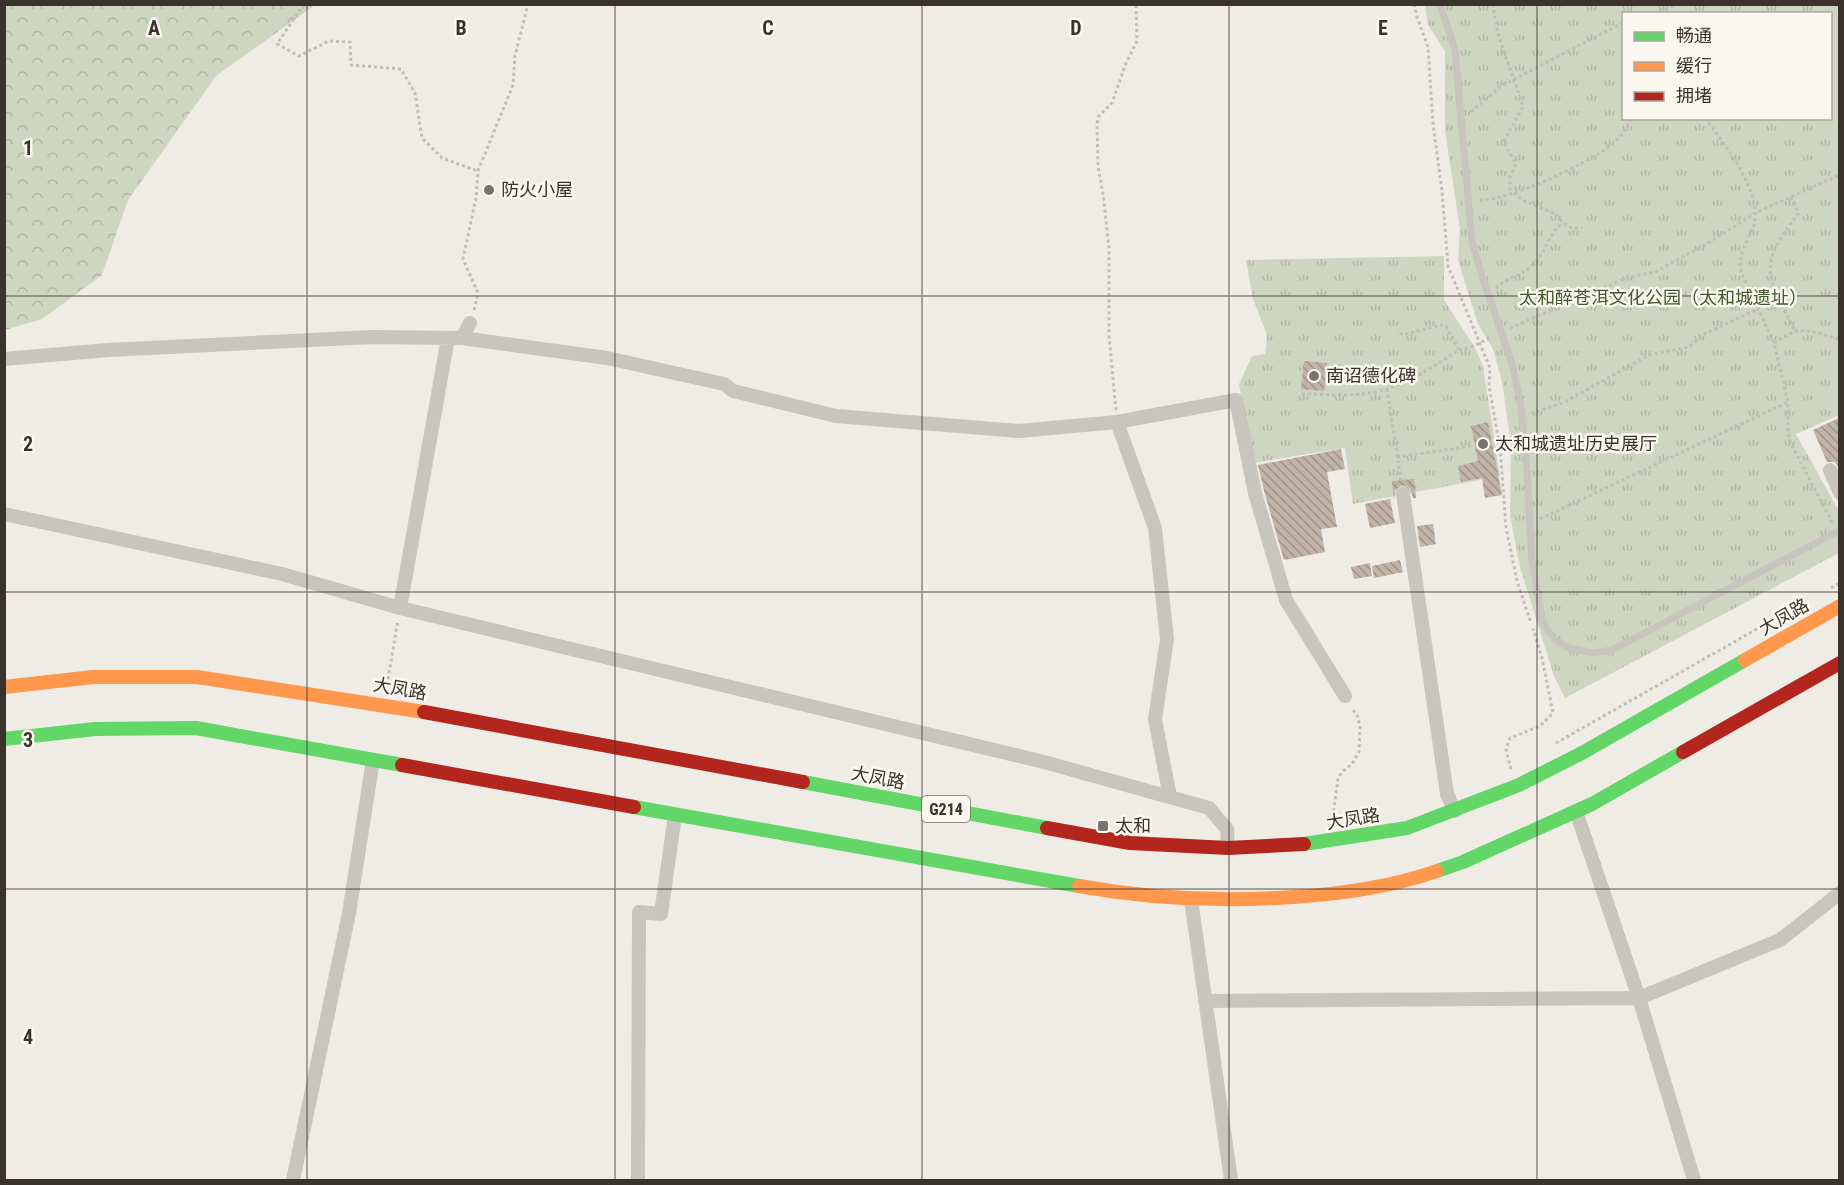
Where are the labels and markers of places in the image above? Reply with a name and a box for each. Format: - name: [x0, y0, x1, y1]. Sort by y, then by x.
- place label: 防火小屋: [501, 179, 573, 200]
- marker: 防火小屋: [482, 183, 496, 197]
- place label: 南诏德化碑: [1326, 365, 1416, 386]
- marker: 南诏德化碑: [1307, 369, 1321, 383]
- place label: 太和城遗址历史展厅: [1495, 433, 1657, 454]
- marker: 太和城遗址历史展厅: [1476, 437, 1490, 451]
- place label: 太和: [1115, 815, 1151, 836]
- marker: 太和: [1096, 819, 1110, 833]

